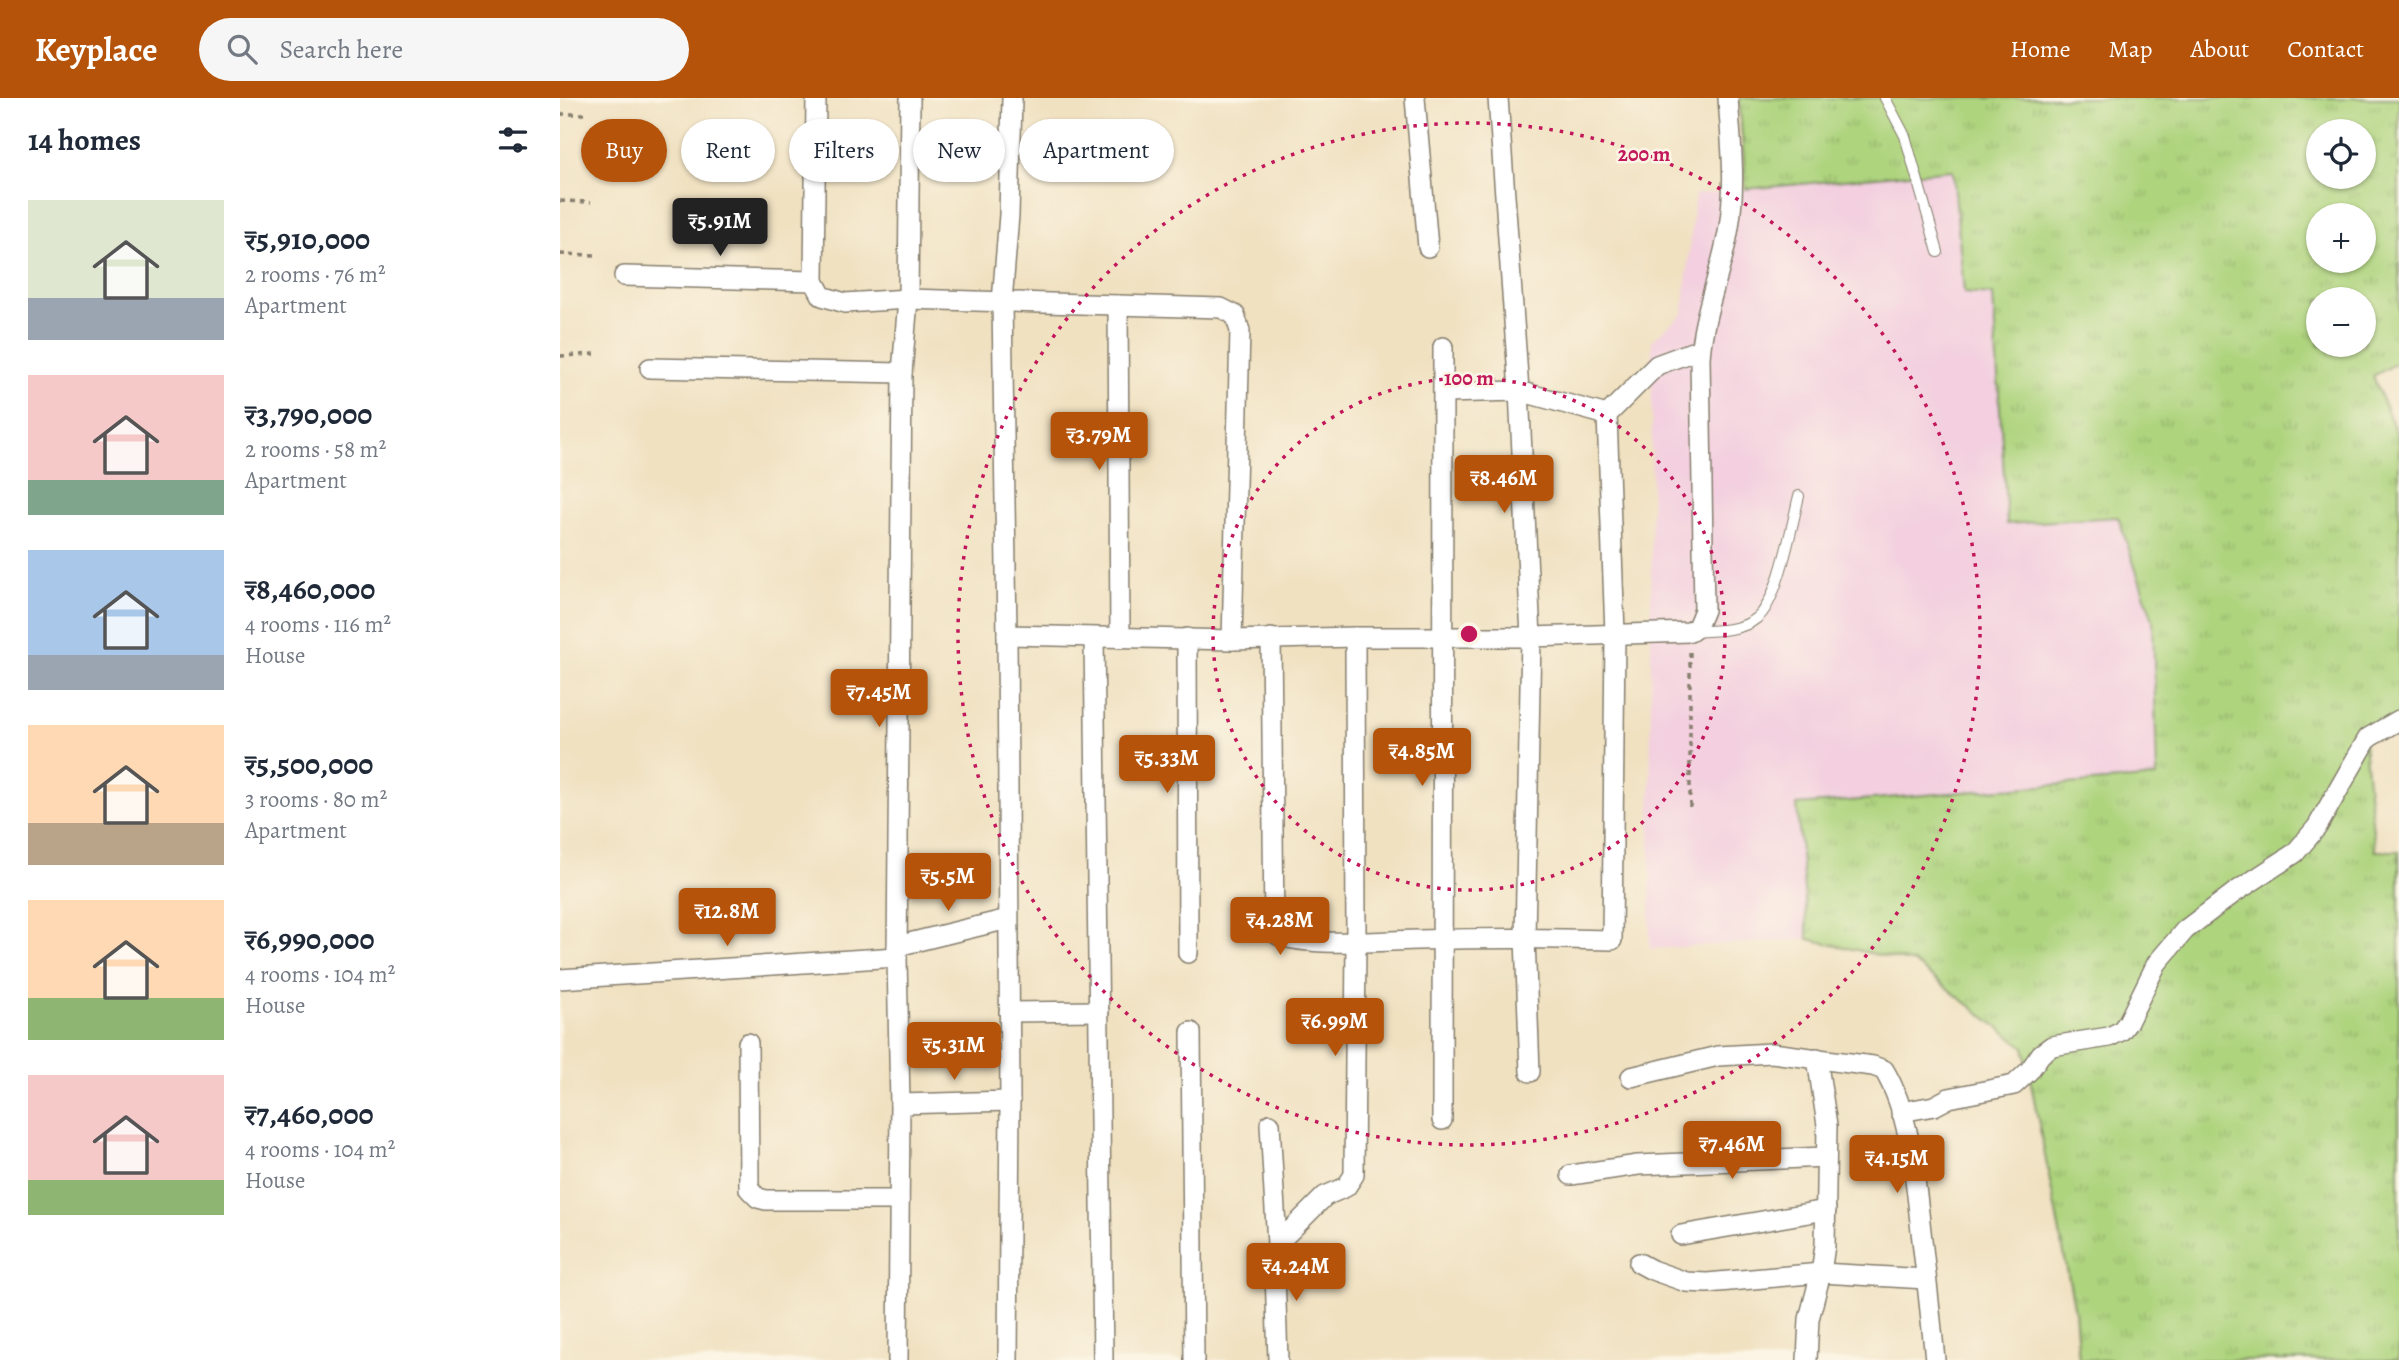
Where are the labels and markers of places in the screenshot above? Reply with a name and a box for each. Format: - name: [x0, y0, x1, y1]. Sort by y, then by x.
- pin: ₹5.91M: [663, 198, 777, 258]
- pin: ₹3.79M: [1042, 412, 1156, 472]
- pin: ₹8.46M: [1447, 456, 1561, 515]
- centre of rings: [1457, 622, 1481, 646]
- pin: ₹7.45M: [822, 670, 936, 729]
- pin: ₹4.85M: [1365, 728, 1479, 788]
- pin: ₹5.33M: [1110, 736, 1224, 795]
- pin: ₹5.5M: [899, 854, 997, 913]
- pin: ₹12.8M: [670, 888, 784, 948]
- pin: ₹4.28M: [1223, 898, 1337, 957]
- pin: ₹6.99M: [1278, 998, 1392, 1058]
- pin: ₹5.31M: [897, 1023, 1011, 1082]
- pin: ₹7.46M: [1675, 1122, 1789, 1181]
- pin: ₹4.15M: [1840, 1136, 1954, 1195]
- pin: ₹4.24M: [1239, 1244, 1353, 1303]

